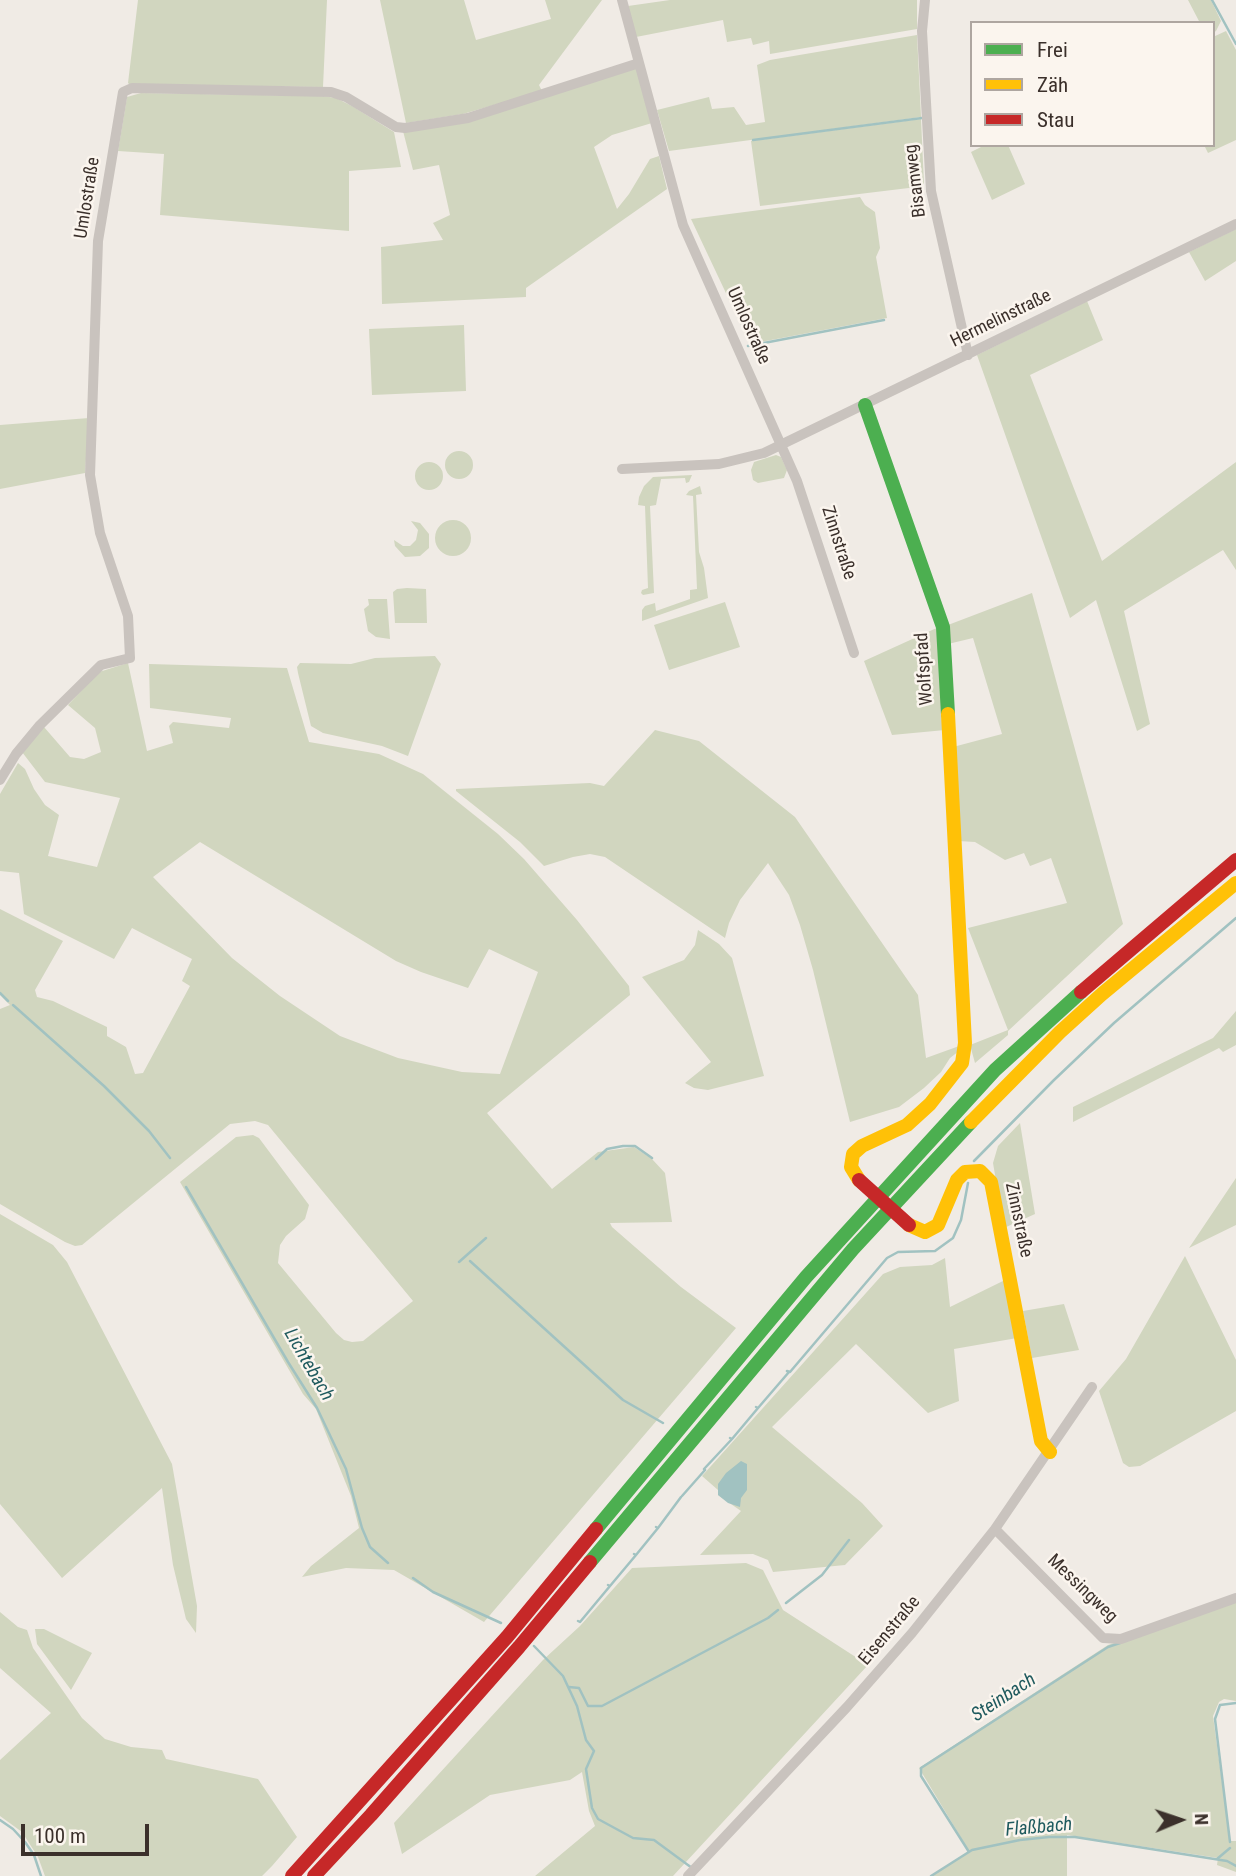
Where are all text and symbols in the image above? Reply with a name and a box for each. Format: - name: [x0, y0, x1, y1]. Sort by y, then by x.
- legend: [970, 21, 1215, 147]
- text: Frei: [1037, 38, 1068, 62]
- text: Zäh: [1037, 73, 1068, 97]
- text: Stau: [1037, 108, 1074, 132]
- street label: Bisamweg: [901, 143, 931, 219]
- street label: Umlostraße: [71, 156, 105, 240]
- street label: Umlostraße: [721, 284, 775, 368]
- street label: Hermelinstraße: [947, 285, 1055, 353]
- street label: Zinnstraße: [816, 503, 860, 583]
- street label: Wolfspfad: [912, 632, 938, 706]
- street label: Zinnstraße: [1000, 1181, 1036, 1259]
- water label: Lichtebach: [278, 1325, 338, 1405]
- street label: Messingweg: [1042, 1550, 1122, 1628]
- street label: Eisenstraße: [855, 1592, 925, 1670]
- water label: Steinbach: [968, 1669, 1040, 1727]
- north arrow: [1145, 1785, 1215, 1855]
- scale bar: [24, 1810, 152, 1854]
- text: N: [1190, 1813, 1213, 1825]
- water label: Flaßbach: [1005, 1814, 1073, 1842]
- text: 100 m: [34, 1824, 86, 1848]

